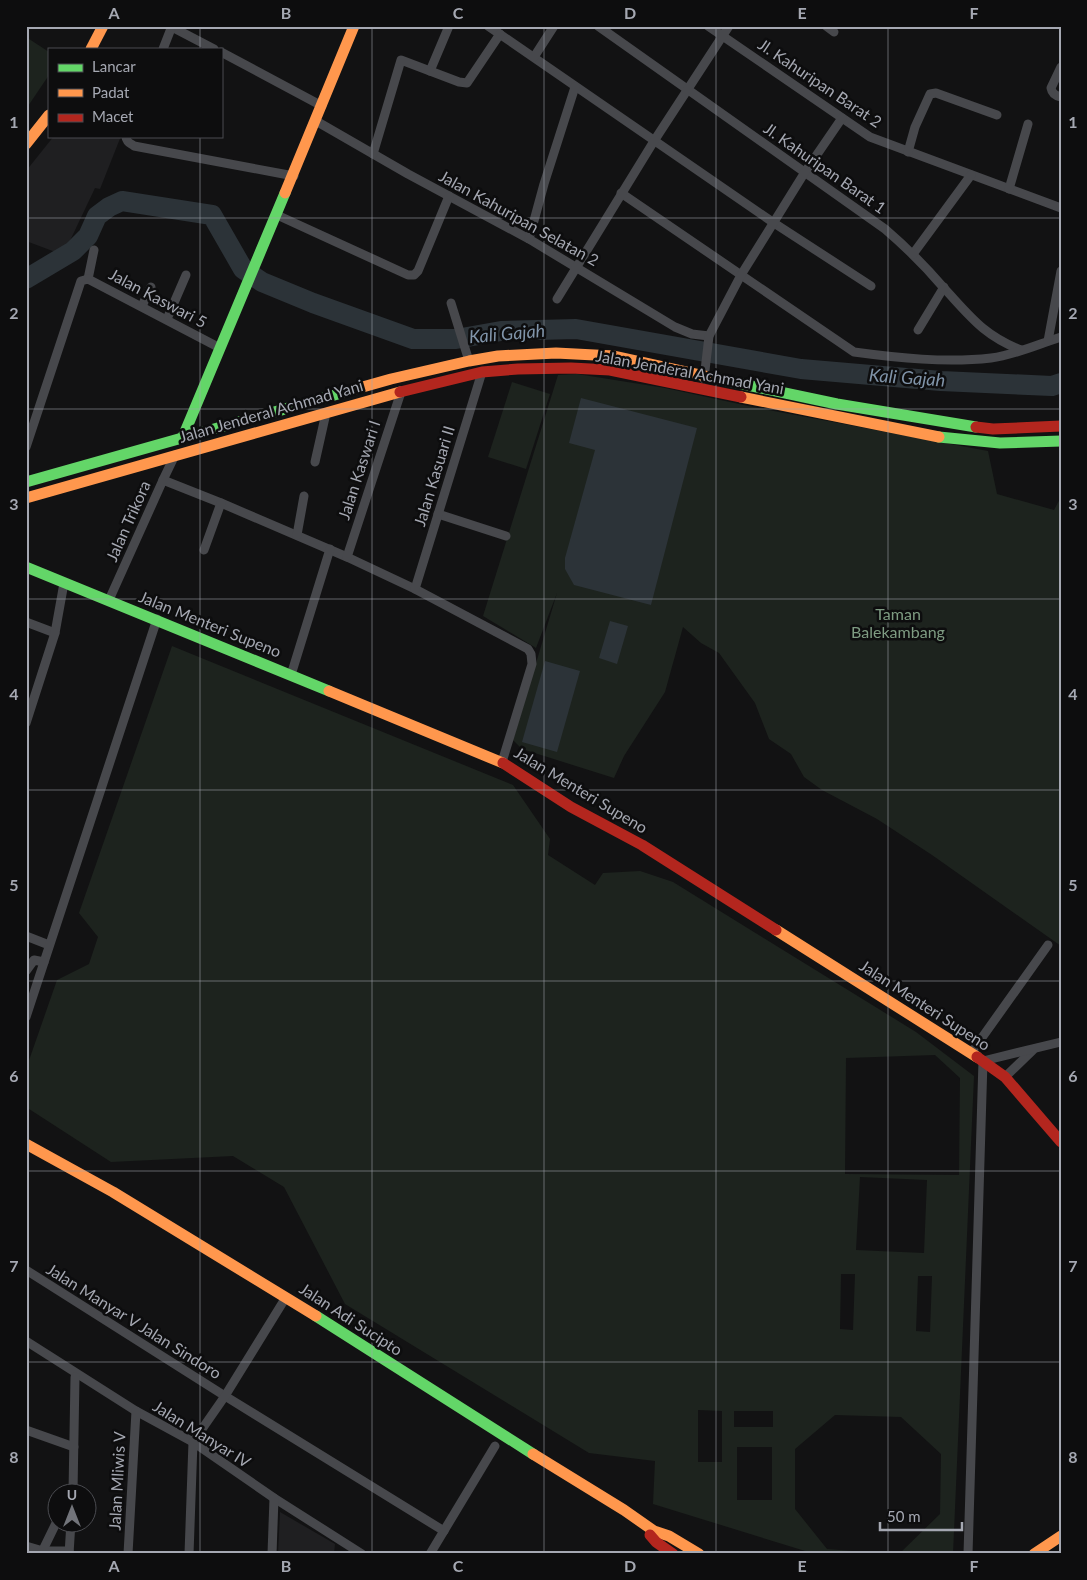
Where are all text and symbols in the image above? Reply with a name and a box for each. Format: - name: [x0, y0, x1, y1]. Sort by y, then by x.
- text: A: [107, 3, 120, 22]
- text: B: [281, 3, 291, 22]
- text: C: [453, 3, 464, 22]
- text: D: [624, 3, 636, 22]
- text: E: [797, 3, 807, 22]
- text: F: [969, 3, 979, 22]
- street label: Jl. Kahuripan Barat 2: [755, 34, 886, 131]
- legend: [48, 48, 222, 138]
- text: Lancar: [92, 57, 136, 75]
- text: Padat: [92, 83, 130, 101]
- text: Macet: [92, 107, 134, 125]
- text: 1: [9, 112, 19, 131]
- text: 1: [1068, 112, 1078, 131]
- street label: Jl. Kahuripan Barat 1: [760, 118, 890, 217]
- street label: Jalan Kahuripan Selatan 2: [436, 166, 602, 269]
- street label: Jalan Kaswari 5: [106, 264, 210, 331]
- text: 2: [9, 303, 19, 322]
- text: 2: [1068, 303, 1078, 322]
- water label: Kali Gajah: [468, 319, 546, 347]
- street label: Jalan Jenderal Achmad Yani: [595, 346, 786, 397]
- water label: Kali Gajah: [868, 363, 946, 391]
- street label: Jalan Jenderal Achmad Yani: [177, 375, 365, 446]
- street label: Jalan Kaswari I: [334, 418, 384, 522]
- street label: Jalan Kasuari II: [409, 423, 458, 528]
- street label: Jalan Trikora: [101, 477, 154, 564]
- text: 3: [9, 494, 19, 513]
- text: 3: [1068, 494, 1078, 513]
- street label: Jalan Menteri Supeno: [136, 586, 284, 661]
- park label: Taman Balekambang: [851, 604, 945, 641]
- text: 4: [9, 684, 19, 703]
- text: 4: [1068, 684, 1078, 703]
- street label: Jalan Menteri Supeno: [511, 742, 651, 837]
- text: 5: [9, 875, 19, 894]
- text: 5: [1068, 875, 1078, 894]
- street label: Jalan Menteri Supeno: [856, 955, 994, 1054]
- text: 6: [9, 1066, 19, 1085]
- text: 6: [1068, 1066, 1078, 1085]
- text: 7: [9, 1256, 19, 1275]
- text: 7: [1068, 1256, 1078, 1275]
- street label: Jalan Manyar V Jalan Sindoro: [43, 1259, 225, 1382]
- street label: Jalan Adi Sucipto: [296, 1278, 406, 1359]
- street label: Jalan Manyar IV: [150, 1396, 255, 1471]
- street label: Jalan Mliwis V: [104, 1431, 129, 1531]
- text: 8: [9, 1447, 19, 1466]
- text: 8: [1068, 1447, 1078, 1466]
- north arrow: [48, 1482, 98, 1532]
- text: U: [67, 1486, 77, 1503]
- scale bar: [880, 1500, 962, 1532]
- text: 50 m: [887, 1507, 921, 1525]
- text: A: [107, 1556, 120, 1575]
- text: B: [281, 1556, 291, 1575]
- text: C: [453, 1556, 464, 1575]
- text: D: [624, 1556, 636, 1575]
- text: E: [797, 1556, 807, 1575]
- text: F: [969, 1556, 979, 1575]

